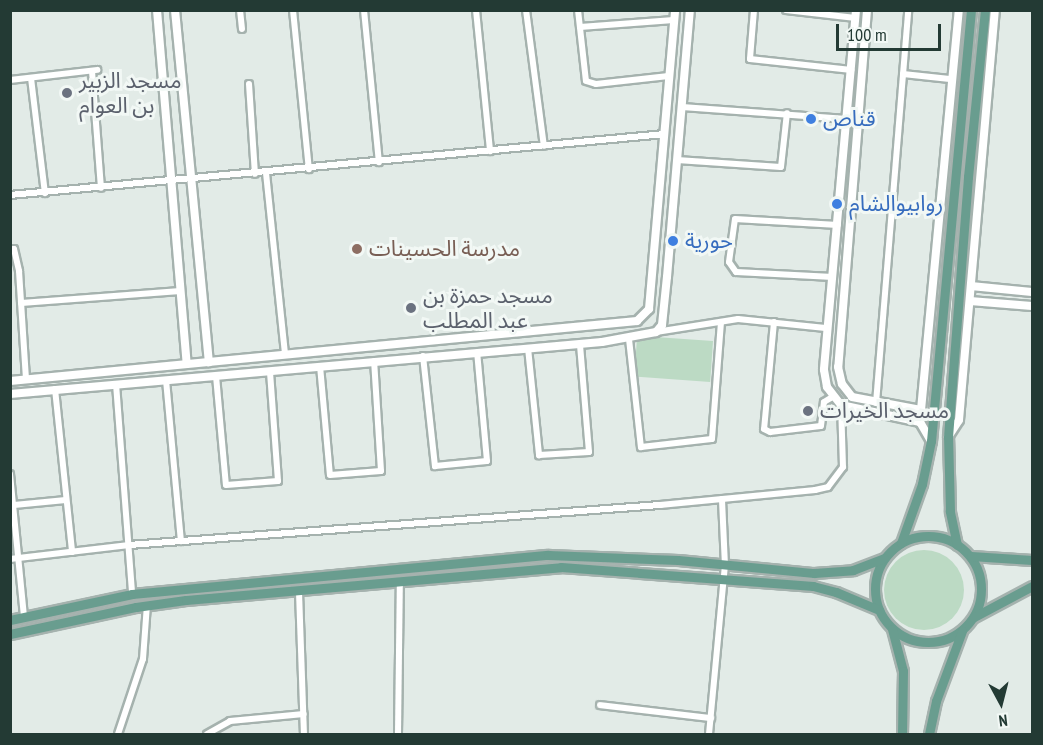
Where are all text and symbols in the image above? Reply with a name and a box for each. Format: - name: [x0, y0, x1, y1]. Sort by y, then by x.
- scale bar: [839, 12, 944, 50]
- text: 100 m: [847, 23, 887, 46]
- place label: مسجد الزبير بن العوام: [79, 67, 181, 118]
- marker: مسجد الزبير بن العوام: [60, 86, 74, 100]
- place label: قناص: [823, 106, 876, 132]
- marker: قناص: [804, 112, 818, 126]
- place label: روابيوالشام: [849, 191, 943, 217]
- marker: روابيوالشام: [830, 197, 844, 211]
- place label: حورية: [685, 228, 733, 254]
- marker: حورية: [666, 234, 680, 248]
- place label: مدرسة الحسينات: [369, 236, 520, 262]
- marker: مدرسة الحسينات: [350, 242, 364, 256]
- place label: مسجد حمزة بن عبد المطلب: [423, 282, 553, 334]
- marker: مسجد حمزة بن عبد المطلب: [404, 301, 418, 315]
- place label: مسجد الخيرات: [820, 398, 949, 424]
- marker: مسجد الخيرات: [801, 404, 815, 418]
- north arrow: [971, 673, 1031, 733]
- text: N: [998, 710, 1009, 731]

